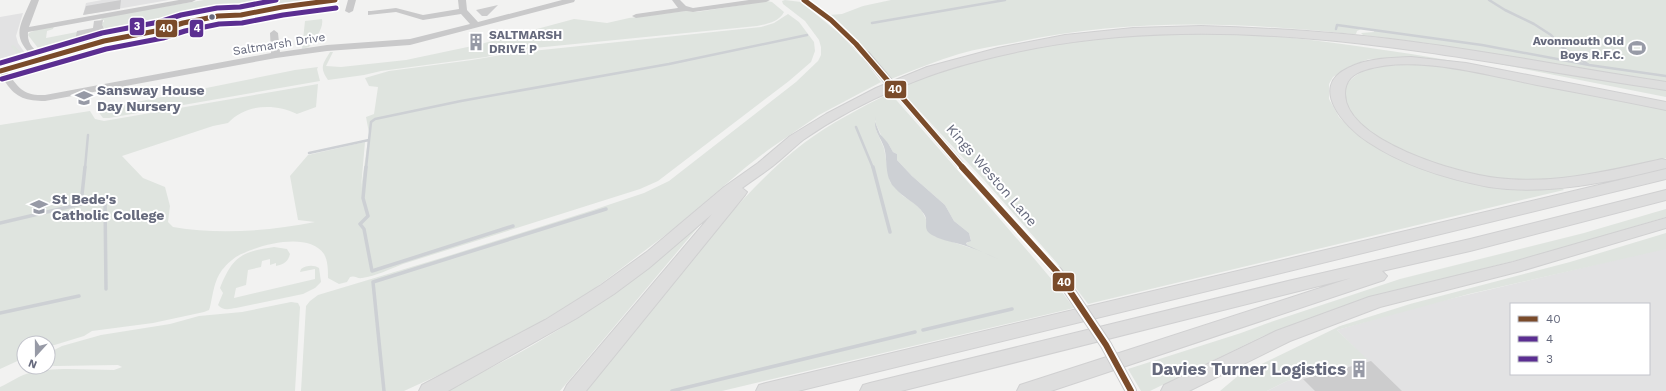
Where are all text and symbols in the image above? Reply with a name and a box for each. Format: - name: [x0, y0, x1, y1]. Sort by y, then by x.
- unlabelled marker: [207, 12, 217, 22]
- line badge: 3: [129, 17, 145, 36]
- line badge: 40: [155, 19, 178, 38]
- line badge: 4: [189, 19, 204, 38]
- text: 3: [134, 20, 141, 33]
- text: 40: [159, 22, 173, 35]
- text: 4: [193, 22, 201, 35]
- place label: SALTMARSH DRIVE P: [489, 28, 562, 56]
- street label: Saltmarsh Drive: [232, 30, 326, 58]
- building icon: SALTMARSH DRIVE P: [466, 32, 486, 52]
- place label: Avonmouth Old Boys R.F.C.: [1533, 34, 1624, 62]
- sports icon: Avonmouth Old Boys R.F.C.: [1627, 38, 1647, 58]
- line badge: 40: [884, 80, 907, 99]
- place label: Sansway House Day Nursery: [97, 82, 205, 114]
- text: 40: [888, 83, 902, 96]
- school or university icon: Sansway House Day Nursery: [74, 88, 94, 108]
- street label: Kings Weston Lane: [943, 121, 1041, 229]
- place label: St Bede's Catholic College: [52, 191, 164, 223]
- school or university icon: St Bede's Catholic College: [29, 197, 49, 217]
- line badge: 40: [1052, 272, 1075, 292]
- text: 40: [1057, 276, 1071, 289]
- legend: [1510, 303, 1650, 375]
- text: 40: [1546, 312, 1561, 326]
- text: 4: [1546, 332, 1553, 346]
- north arrow: [16, 335, 56, 375]
- text: 3: [1546, 352, 1553, 366]
- text: N: [26, 356, 39, 371]
- place label: Davies Turner Logistics: [1151, 359, 1346, 379]
- building icon: Davies Turner Logistics: [1349, 359, 1369, 379]

